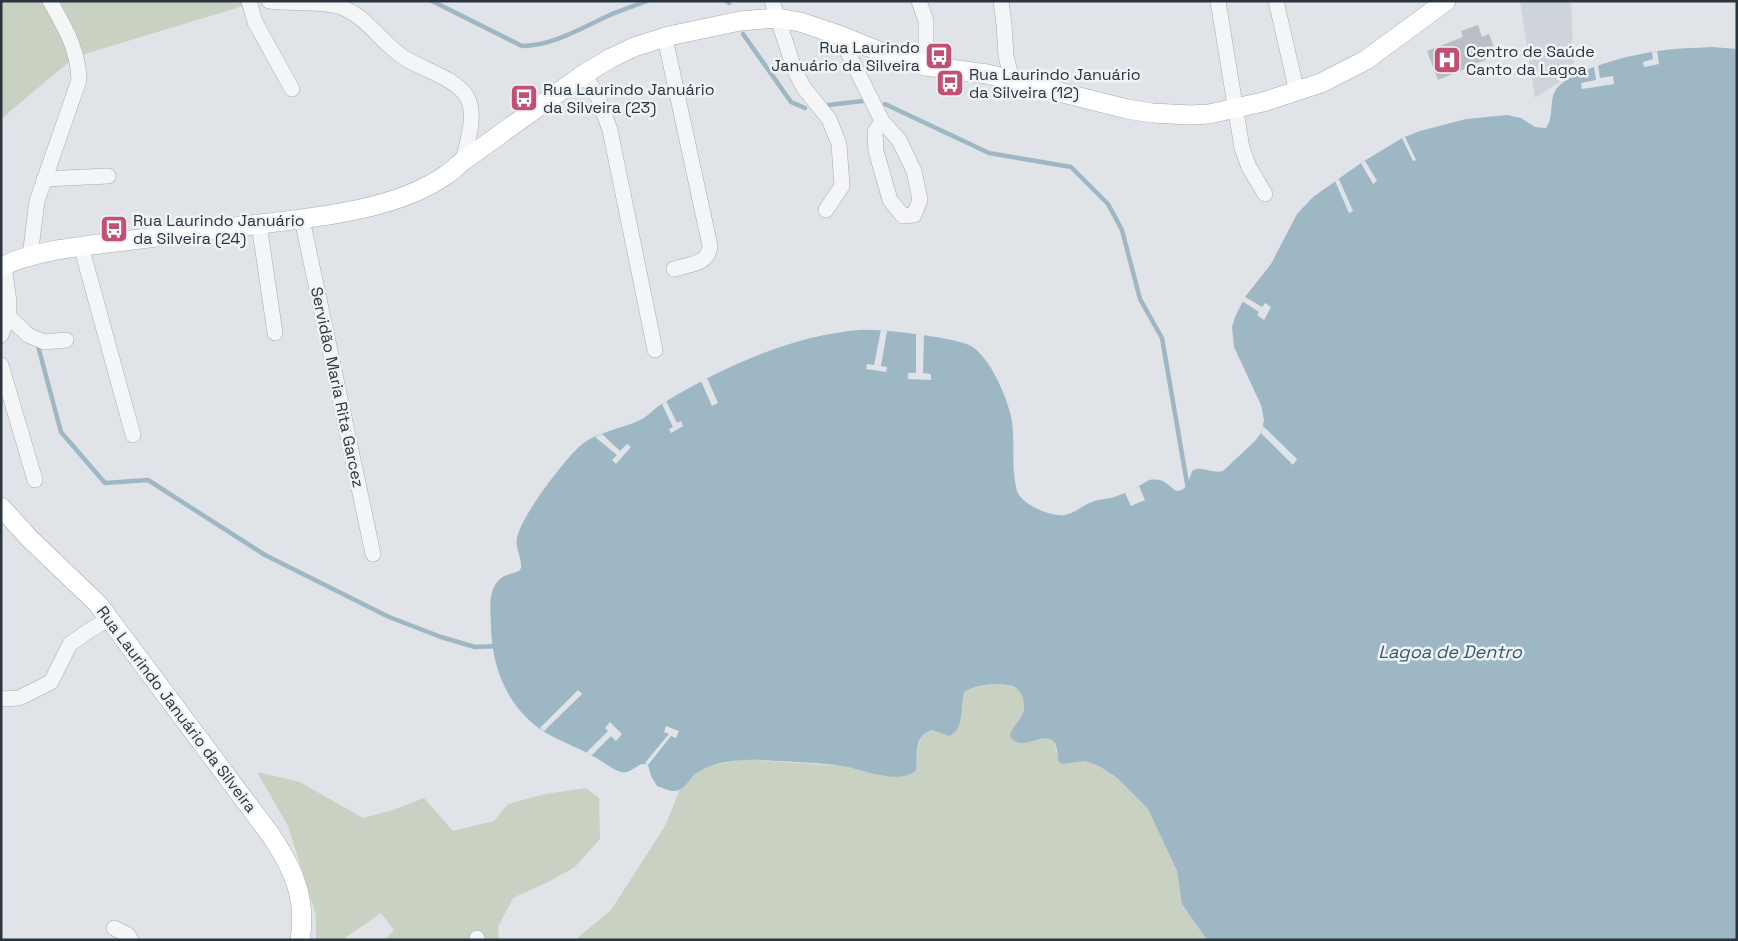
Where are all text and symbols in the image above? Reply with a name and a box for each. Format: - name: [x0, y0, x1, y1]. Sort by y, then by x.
- place label: Rua Laurindo Januário da Silveira: [771, 37, 920, 76]
- bus stop icon: Rua Laurindo Januário da Silveira: [924, 41, 954, 71]
- place label: Centro de Saúde Canto da Lagoa: [1466, 41, 1595, 80]
- hospital icon: Centro de Saúde Canto da Lagoa: [1432, 45, 1462, 75]
- place label: Rua Laurindo Januário da Silveira (12): [969, 64, 1141, 103]
- bus stop icon: Rua Laurindo Januário da Silveira (12): [935, 68, 965, 98]
- place label: Rua Laurindo Januário da Silveira (23): [543, 79, 715, 118]
- bus stop icon: Rua Laurindo Januário da Silveira (23): [509, 83, 539, 113]
- place label: Rua Laurindo Januário da Silveira (24): [133, 210, 305, 249]
- bus stop icon: Rua Laurindo Januário da Silveira (24): [99, 214, 129, 244]
- street label: Servidão Maria Rita Garcez: [306, 285, 369, 489]
- street label: Rua Laurindo Januário da Silveira: [92, 602, 261, 817]
- water label: Lagoa de Dentro: [1378, 640, 1523, 663]

